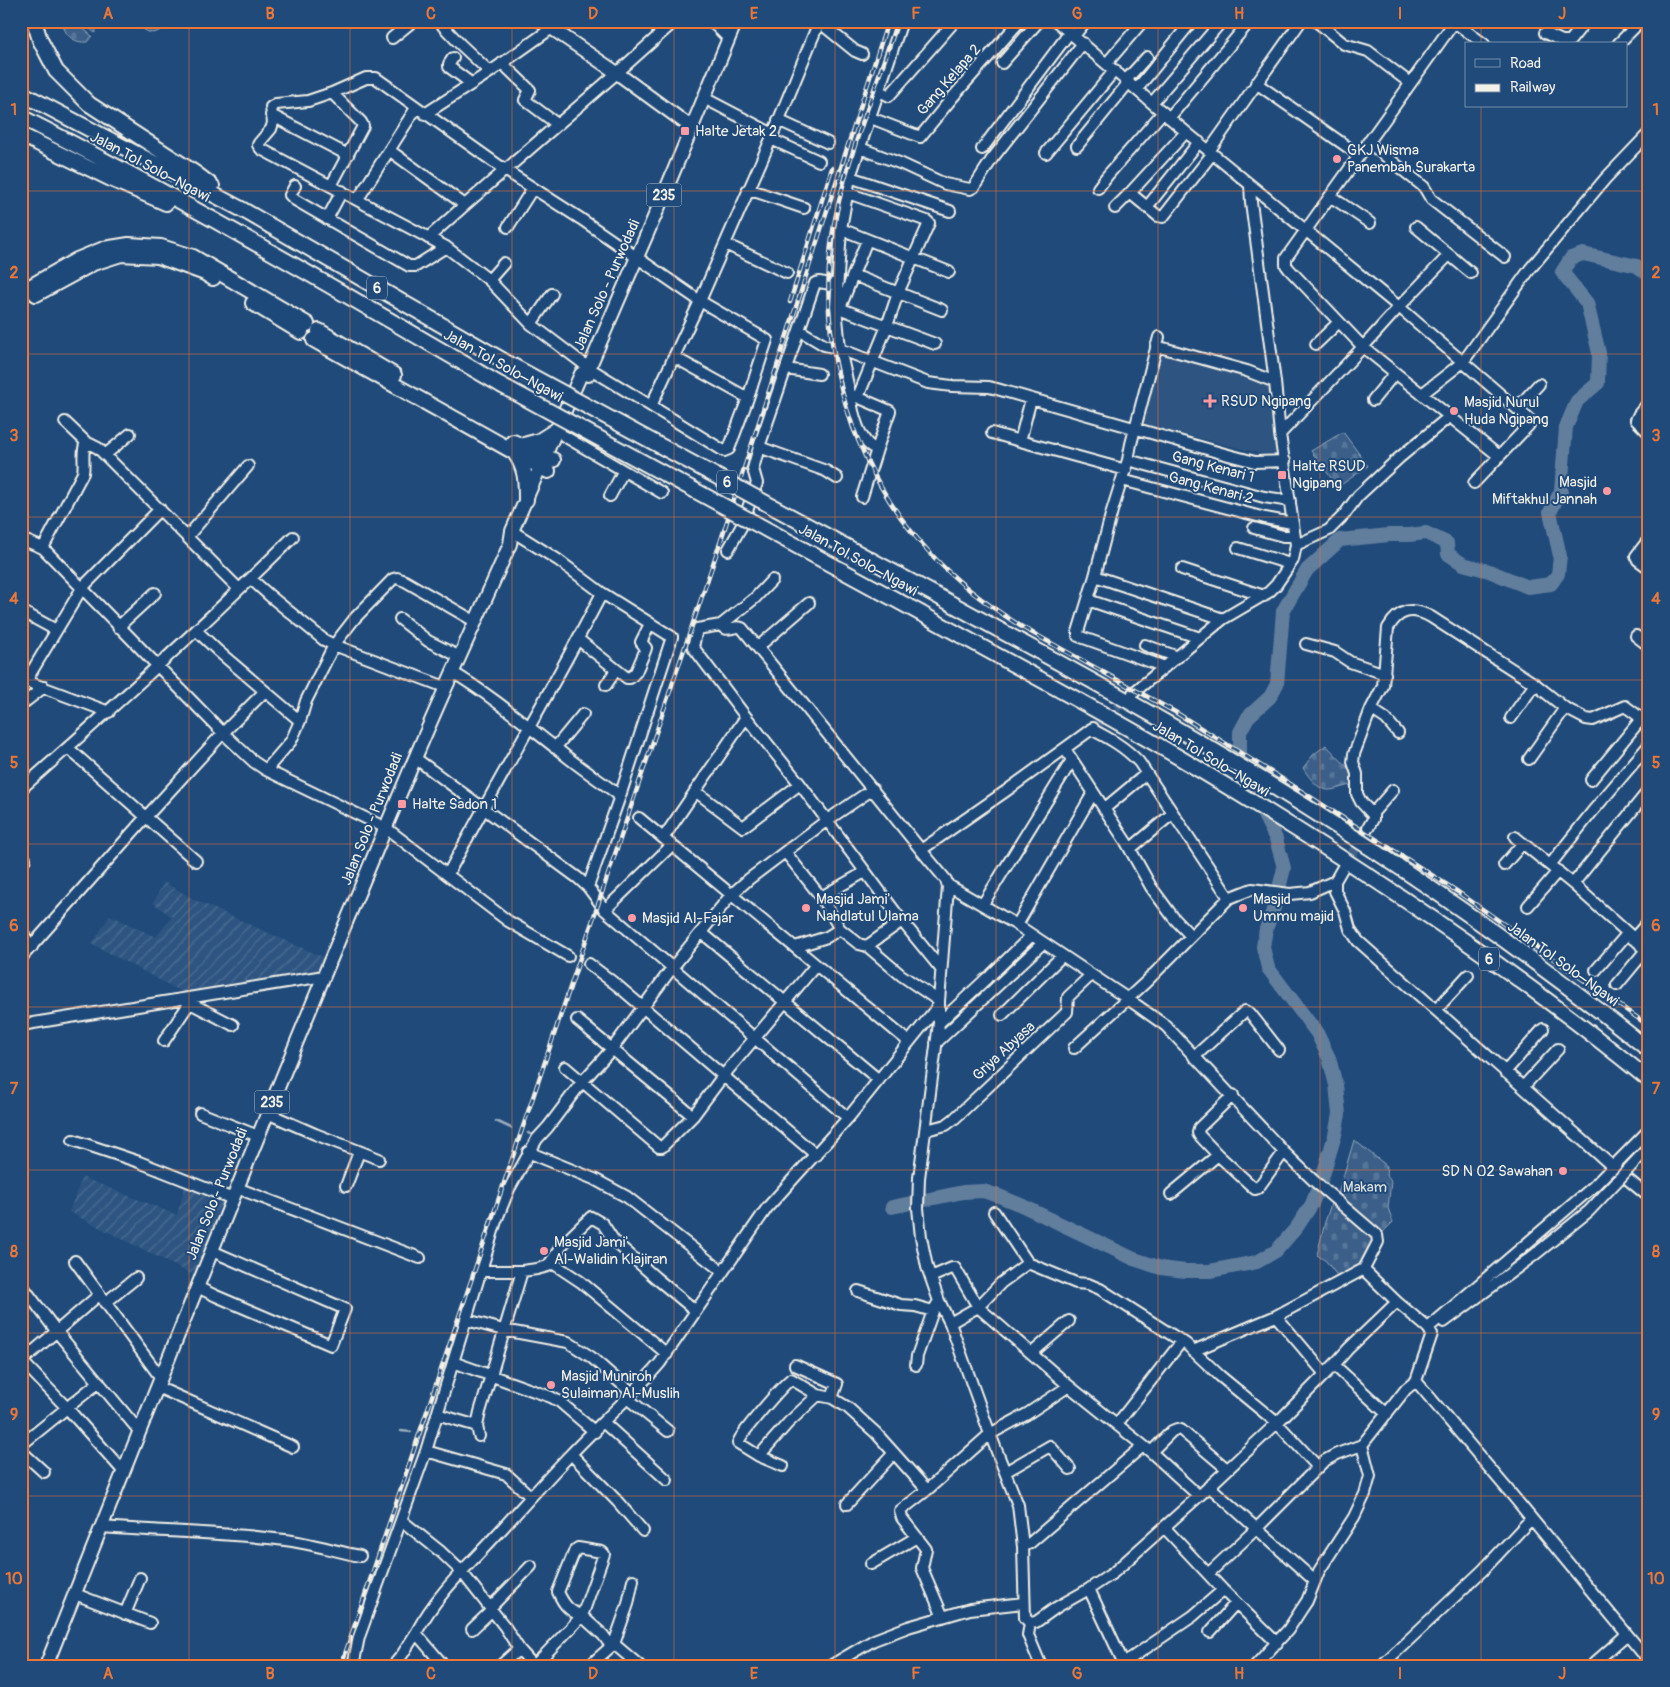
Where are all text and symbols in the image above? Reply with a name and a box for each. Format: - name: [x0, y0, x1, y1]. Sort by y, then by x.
- text: A: [103, 4, 114, 24]
- text: B: [265, 4, 275, 24]
- text: C: [426, 4, 436, 24]
- text: D: [588, 4, 598, 24]
- text: E: [750, 4, 759, 24]
- text: F: [911, 4, 921, 24]
- text: G: [1072, 4, 1083, 24]
- text: H: [1234, 4, 1244, 24]
- text: I: [1398, 4, 1402, 24]
- text: J: [1558, 4, 1566, 24]
- street label: Gang Kelapa 2: [913, 40, 985, 120]
- legend: [1465, 42, 1628, 108]
- text: Road: [1510, 54, 1541, 73]
- text: Railway: [1510, 78, 1556, 97]
- text: 1: [11, 100, 17, 120]
- text: 1: [1653, 100, 1659, 120]
- place label: Halte Jetak 2: [695, 122, 777, 141]
- marker: Halte Jetak 2: [679, 125, 691, 137]
- street label: Jalan Tol Solo–Ngawi: [87, 127, 214, 207]
- place label: GKJ Wisma Panembah Surakarta: [1347, 141, 1475, 177]
- marker: GKJ Wisma Panembah Surakarta: [1331, 153, 1343, 165]
- road number: 235: [646, 184, 682, 206]
- street label: Jalan Solo - Purwodadi: [570, 216, 644, 353]
- text: 2: [10, 263, 19, 283]
- text: 2: [1652, 263, 1661, 283]
- road number: 6: [367, 276, 387, 300]
- street label: Jalan Tol Solo–Ngawi: [440, 325, 566, 407]
- place label: RSUD Ngipang: [1221, 392, 1311, 411]
- place label: Masjid Nurul Huda Ngipang: [1464, 393, 1549, 429]
- marker: RSUD Ngipang: [1203, 394, 1217, 408]
- marker: Masjid Nurul Huda Ngipang: [1448, 405, 1460, 417]
- text: 3: [10, 426, 19, 446]
- text: 3: [1652, 426, 1661, 446]
- street label: Gang Kenari 1: [1170, 447, 1256, 487]
- place label: Halte RSUD Ngipang: [1292, 457, 1366, 493]
- street label: Gang Kenari 2: [1167, 468, 1255, 508]
- marker: Halte RSUD Ngipang: [1276, 469, 1288, 481]
- road number: 6: [717, 471, 737, 494]
- place label: Masjid Miftakhul Jannah: [1492, 473, 1597, 509]
- marker: Masjid Miftakhul Jannah: [1601, 485, 1613, 497]
- street label: Jalan Tol Solo–Ngawi: [795, 519, 921, 601]
- text: 4: [9, 589, 19, 609]
- text: 4: [1651, 589, 1661, 609]
- street label: Jalan Tol Solo–Ngawi: [1149, 717, 1273, 802]
- street label: Jalan Solo - Purwodadi: [337, 750, 407, 888]
- text: 5: [10, 753, 19, 773]
- text: 5: [1652, 753, 1661, 773]
- place label: Halte Sadon 1: [412, 795, 497, 814]
- marker: Halte Sadon 1: [396, 798, 408, 810]
- place label: Masjid Jami' Nahdlatul Ulama: [816, 890, 919, 926]
- place label: Masjid Ummu majid: [1253, 890, 1334, 926]
- marker: Masjid Jami' Nahdlatul Ulama: [800, 902, 812, 914]
- marker: Masjid Ummu majid: [1237, 902, 1249, 914]
- place label: Masjid Al-Fajar: [642, 909, 734, 928]
- marker: Masjid Al-Fajar: [626, 912, 638, 924]
- text: 6: [9, 916, 19, 936]
- text: 6: [1651, 916, 1661, 936]
- street label: Jalan Tol Solo–Ngawi: [1504, 917, 1623, 1011]
- road number: 6: [1479, 948, 1499, 971]
- street label: Griya Abyasa: [969, 1017, 1039, 1085]
- text: 7: [10, 1079, 19, 1099]
- text: 7: [1652, 1079, 1661, 1099]
- road number: 235: [254, 1090, 290, 1114]
- street label: Jalan Solo - Purwodadi: [182, 1125, 252, 1263]
- place label: SD N 02 Sawahan: [1441, 1162, 1553, 1181]
- marker: SD N 02 Sawahan: [1557, 1165, 1569, 1177]
- park label: Makam: [1343, 1178, 1387, 1197]
- place label: Masjid Jami' Al-Walidin Klajiran: [554, 1233, 667, 1269]
- text: 8: [10, 1242, 18, 1262]
- text: 8: [1652, 1242, 1660, 1262]
- marker: Masjid Jami' Al-Walidin Klajiran: [538, 1245, 550, 1257]
- place label: Masjid Muniroh Sulaiman Al-Muslih: [561, 1367, 680, 1403]
- marker: Masjid Muniroh Sulaiman Al-Muslih: [545, 1379, 557, 1391]
- text: 9: [10, 1405, 18, 1425]
- text: 9: [1652, 1405, 1660, 1425]
- text: 10: [5, 1569, 23, 1589]
- text: 10: [1647, 1569, 1665, 1589]
- text: A: [103, 1664, 114, 1684]
- text: B: [265, 1664, 275, 1684]
- text: C: [426, 1664, 436, 1684]
- text: D: [588, 1664, 598, 1684]
- text: E: [750, 1664, 759, 1684]
- text: F: [911, 1664, 921, 1684]
- text: G: [1072, 1664, 1083, 1684]
- text: H: [1234, 1664, 1244, 1684]
- text: I: [1398, 1664, 1402, 1684]
- text: J: [1558, 1664, 1566, 1684]

